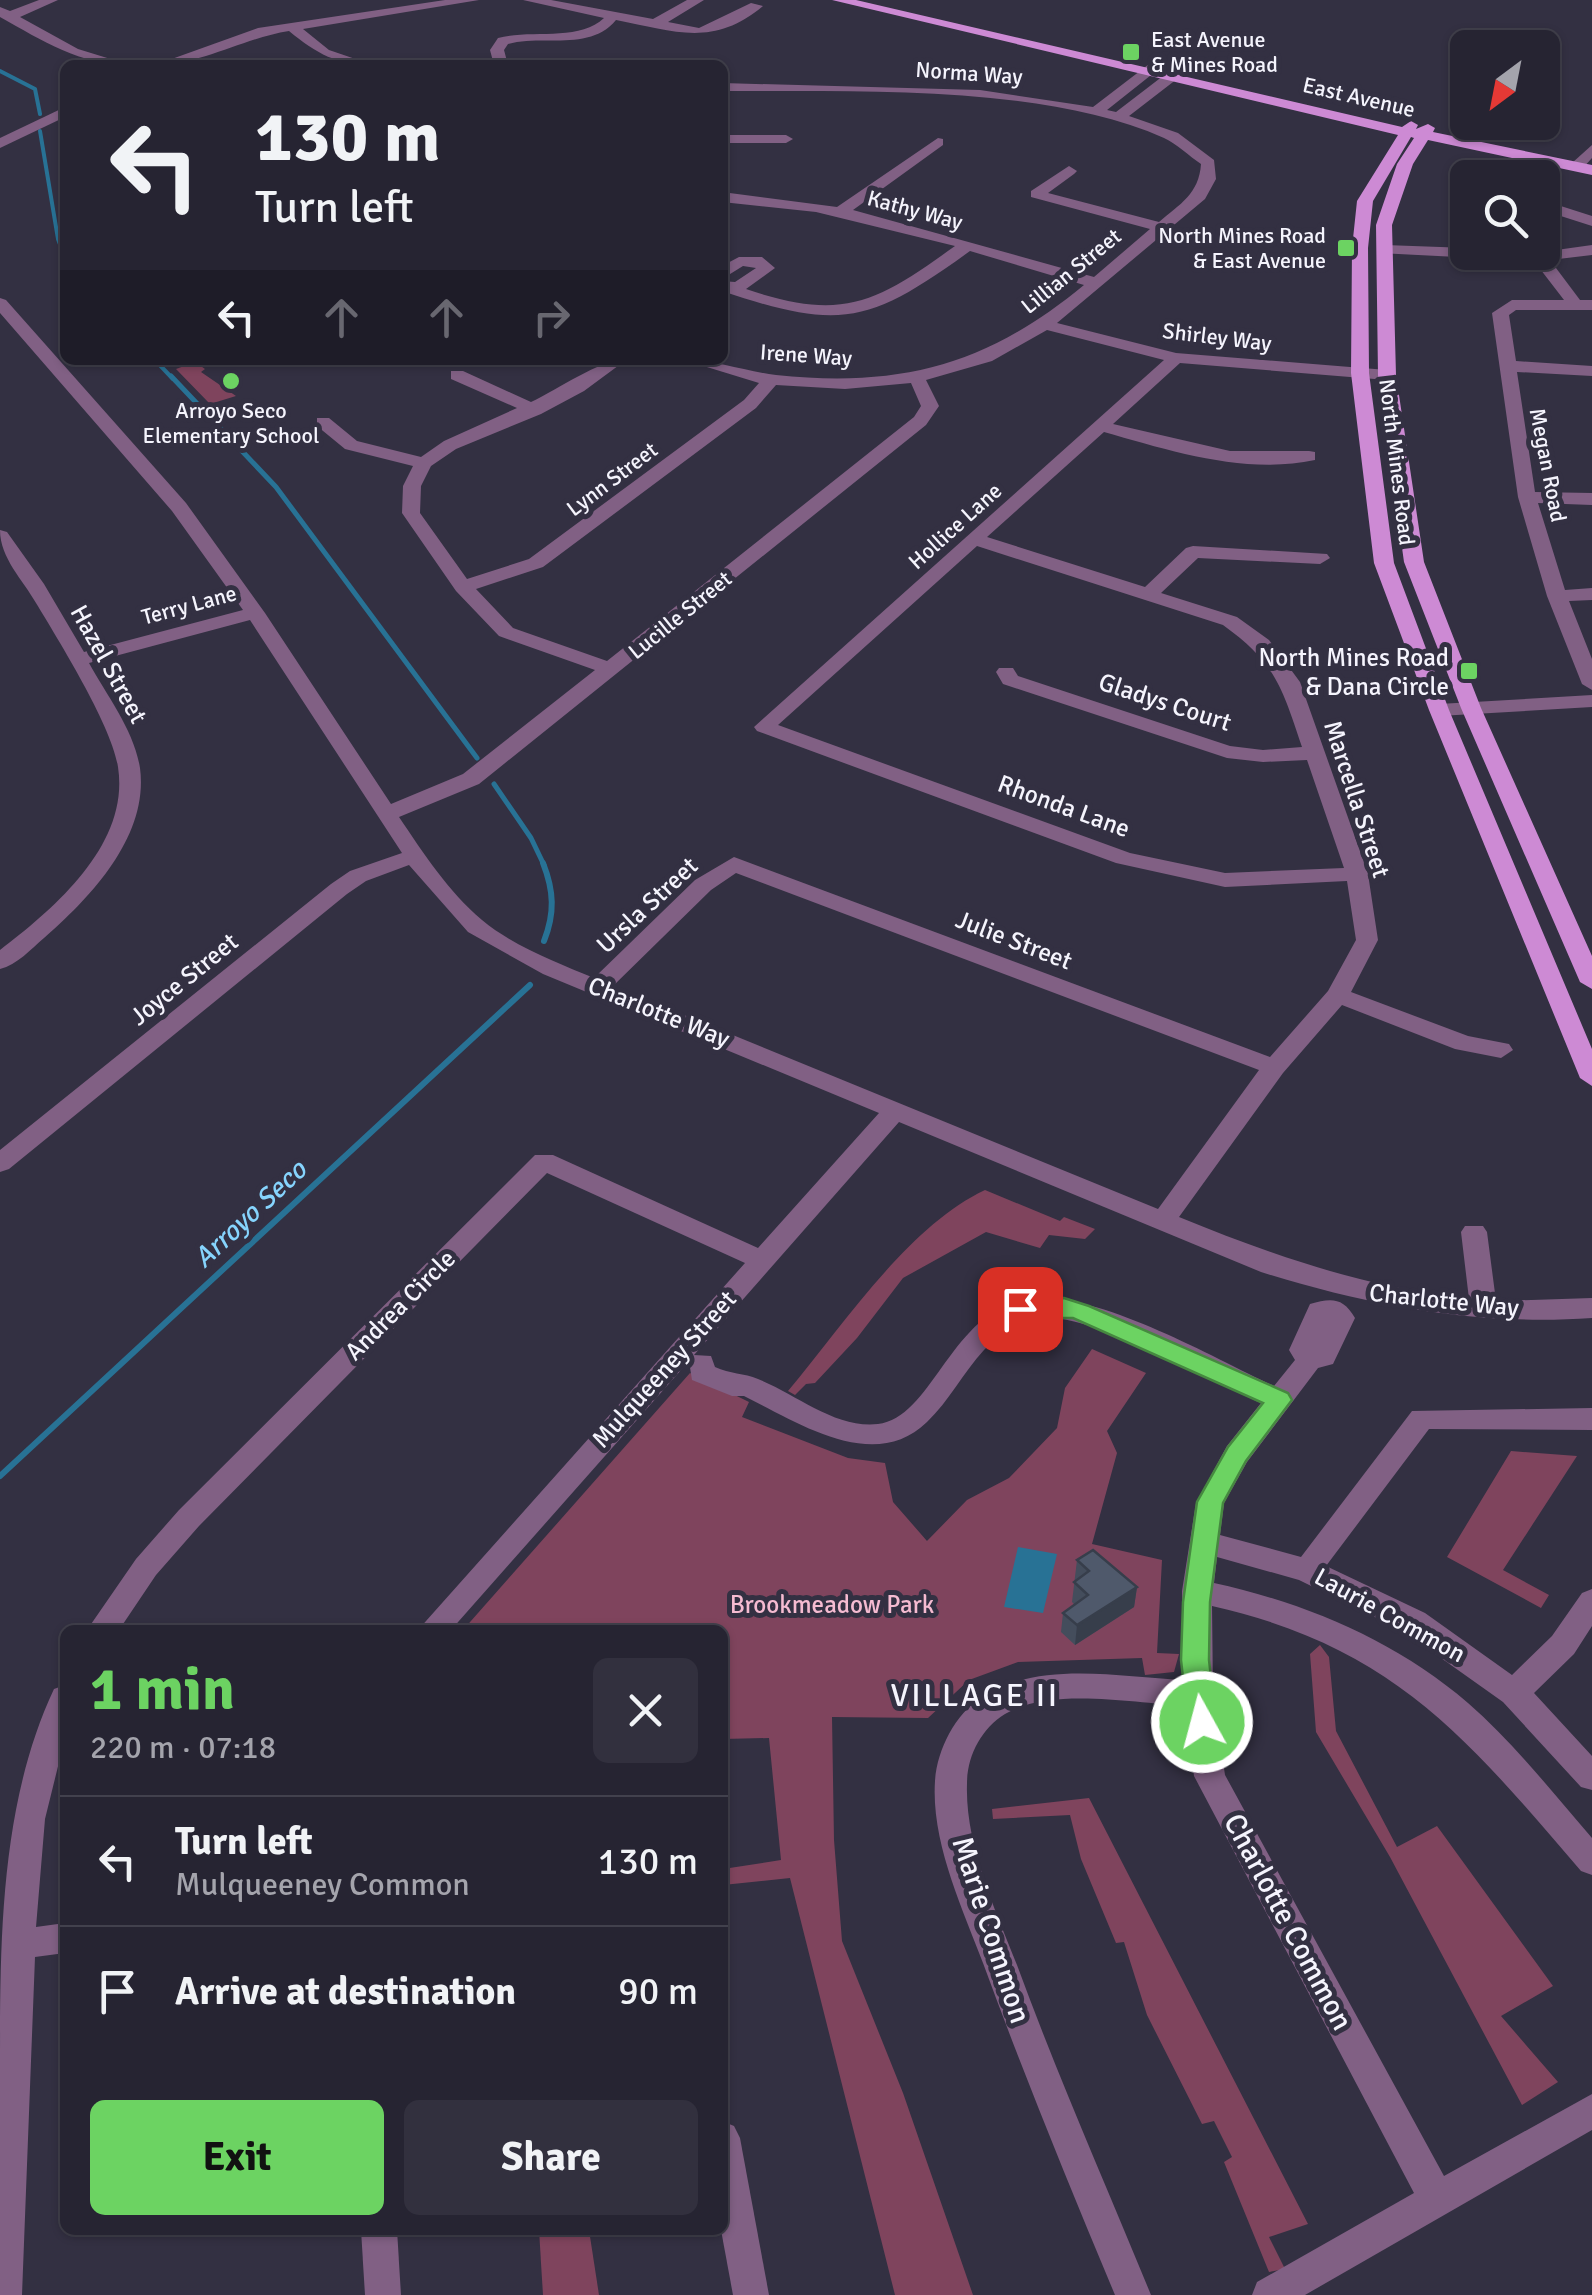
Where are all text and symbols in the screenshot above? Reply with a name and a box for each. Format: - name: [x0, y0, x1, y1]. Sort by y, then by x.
- place label: East Avenue & Mines Road: [1151, 26, 1278, 78]
- north arrow: [1450, 30, 1560, 140]
- map controls: [1450, 30, 1560, 270]
- marker: East Avenue & Mines Road: [1120, 41, 1142, 63]
- street label: Norma Way: [915, 56, 1024, 90]
- street label: East Avenue: [1300, 71, 1418, 123]
- text: 130 m: [255, 94, 440, 180]
- icon: left: [90, 100, 220, 230]
- button: search: [1450, 160, 1560, 270]
- text: Turn left: [255, 180, 414, 235]
- street label: Kathy Way: [864, 184, 966, 236]
- street label: Lillian Street: [1016, 222, 1127, 320]
- place label: North Mines Road & East Avenue: [1158, 222, 1326, 274]
- marker: North Mines Road & East Avenue: [1335, 237, 1357, 259]
- icon: left: [209, 290, 264, 345]
- icon: ahead: [314, 290, 369, 345]
- icon: ahead: [419, 290, 474, 345]
- icon: right: [524, 290, 579, 345]
- street label: Shirley Way: [1161, 317, 1274, 357]
- street label: Irene Way: [759, 338, 854, 372]
- marker: Arroyo Seco Elementary School: [220, 370, 242, 392]
- street label: North Mines Road: [1373, 377, 1421, 547]
- place label: Arroyo Seco Elementary School: [143, 397, 319, 449]
- street label: Megan Road: [1524, 406, 1572, 524]
- street label: Lynn Street: [561, 436, 663, 522]
- street label: Hollice Lane: [903, 477, 1007, 575]
- street label: Lucille Street: [623, 565, 737, 665]
- street label: Terry Lane: [139, 579, 239, 631]
- street label: Hazel Street: [64, 599, 154, 729]
- place label: North Mines Road & Dana Circle: [1258, 642, 1449, 702]
- marker: North Mines Road & Dana Circle: [1458, 660, 1480, 682]
- street label: Gladys Court: [1095, 666, 1235, 738]
- street label: Marcella Street: [1317, 716, 1397, 882]
- street label: Rhonda Lane: [994, 768, 1134, 844]
- street label: Ursla Street: [590, 850, 704, 960]
- street label: Julie Street: [951, 904, 1077, 976]
- street label: Joyce Street: [124, 926, 244, 1032]
- street label: Charlotte Way: [584, 970, 735, 1055]
- water label: Arroyo Seco: [186, 1152, 315, 1275]
- street label: Andrea Circle: [338, 1243, 462, 1367]
- pin: [978, 1267, 1063, 1352]
- street label: Charlotte Way: [1368, 1277, 1521, 1323]
- icon: arrive: [993, 1282, 1048, 1337]
- street label: Mulqueeney Street: [585, 1284, 743, 1454]
- street label: Laurie Common: [1309, 1561, 1471, 1669]
- park label: Brookmeadow Park: [730, 1589, 935, 1620]
- text: 1 min: [90, 1653, 235, 1727]
- button: close: [593, 1658, 698, 1763]
- position arrow: [1150, 1670, 1254, 1774]
- district label: VILLAGE II: [890, 1676, 1060, 1715]
- text: 220 m · 07:18: [90, 1728, 276, 1767]
- street label: Charlotte Common: [1215, 1807, 1361, 2037]
- text: Turn left: [175, 1818, 313, 1865]
- street label: Marie Common: [943, 1832, 1039, 2028]
- icon: left: [90, 1834, 145, 1889]
- text: 130 m: [598, 1838, 698, 1885]
- text: Mulqueeney Common: [175, 1865, 470, 1904]
- icon: arrive: [90, 1964, 145, 2019]
- text: Arrive at destination: [175, 1968, 516, 2015]
- text: 90 m: [618, 1968, 698, 2015]
- button: Exit: [90, 2100, 384, 2215]
- button: Share: [404, 2100, 698, 2215]

